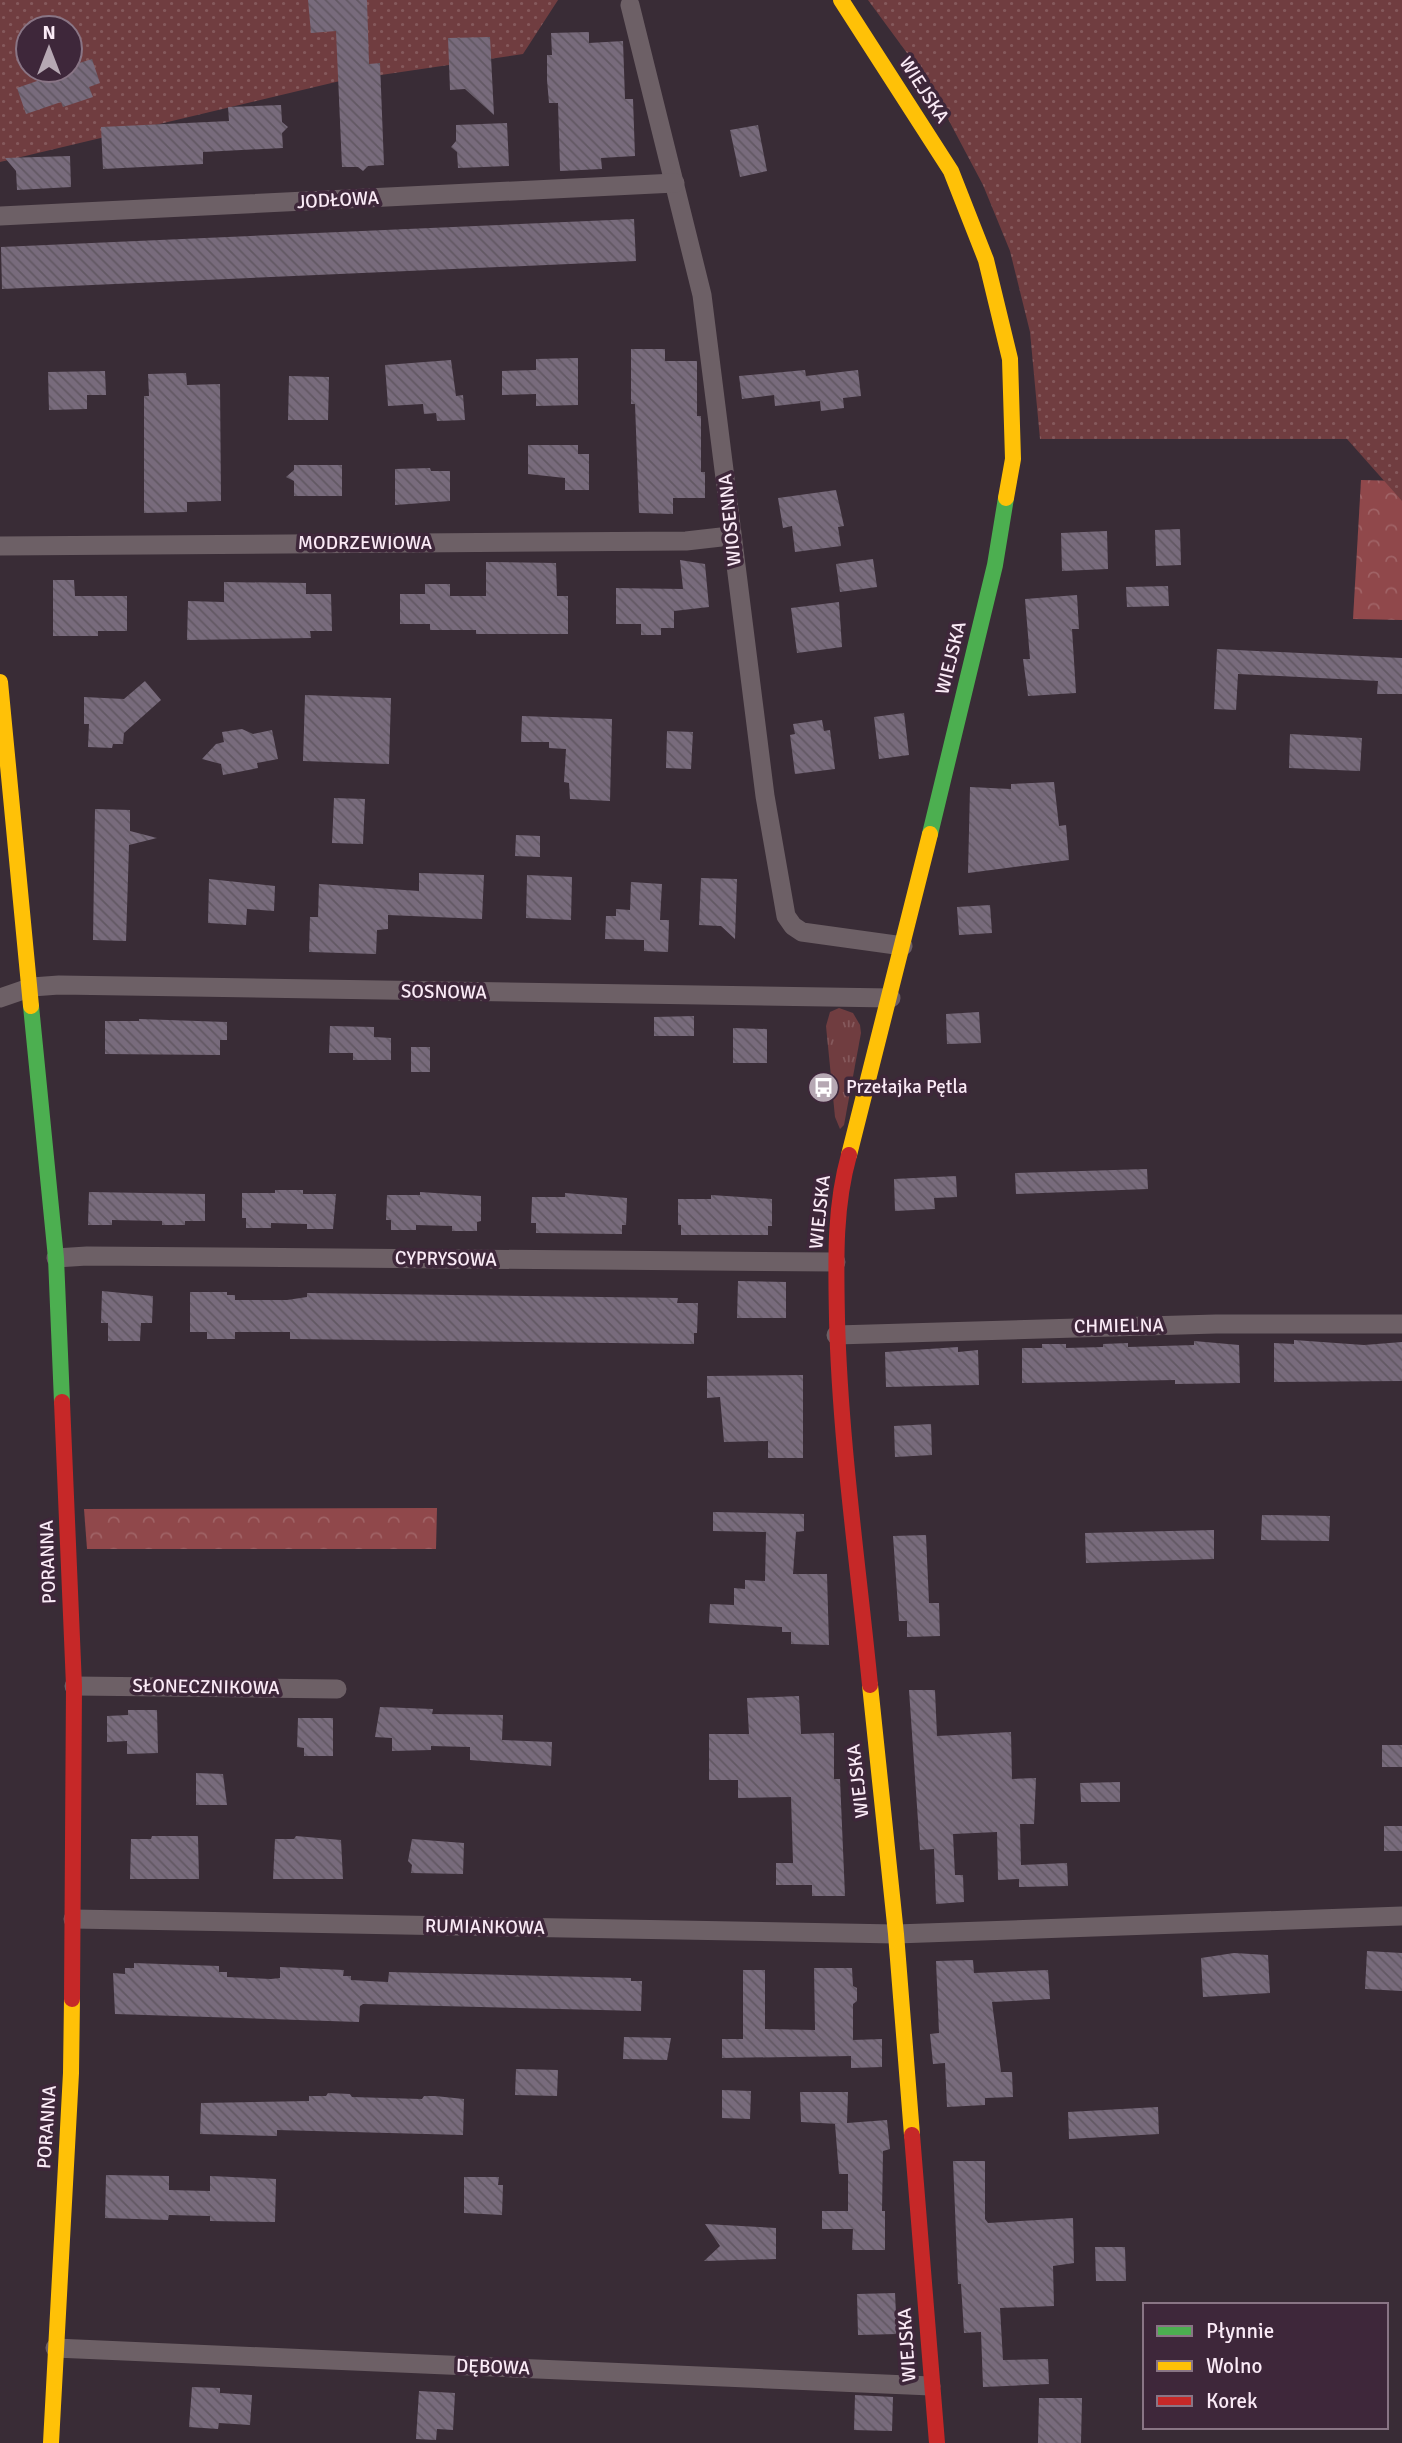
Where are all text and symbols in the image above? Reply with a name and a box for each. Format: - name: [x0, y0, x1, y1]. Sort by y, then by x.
- north arrow: [14, 14, 84, 84]
- text: N: [42, 21, 56, 45]
- street label: WIEJSKA: [894, 52, 955, 128]
- street label: JODŁOWA: [296, 186, 380, 214]
- street label: WIOSENNA: [713, 472, 747, 567]
- street label: MODRZEWIOWA: [298, 531, 433, 555]
- street label: WIEJSKA: [930, 619, 972, 697]
- street label: SOSNOWA: [401, 979, 488, 1005]
- bus stop icon: Przełajka Pętla: [806, 1070, 840, 1104]
- place label: Przełajka Pętla: [846, 1075, 968, 1099]
- street label: WIEJSKA: [804, 1173, 836, 1250]
- street label: CYPRYSOWA: [395, 1246, 498, 1272]
- street label: CHMIELNA: [1074, 1313, 1165, 1339]
- street label: PORANNA: [35, 1519, 61, 1604]
- street label: SŁONECZNIKOWA: [132, 1674, 280, 1700]
- street label: WIEJSKA: [842, 1742, 874, 1819]
- street label: RUMIANKOWA: [425, 1914, 546, 1940]
- street label: PORANNA: [32, 2084, 62, 2170]
- legend: [1143, 2303, 1388, 2429]
- street label: WIEJSKA: [892, 2307, 922, 2383]
- text: Płynnie: [1206, 2318, 1274, 2344]
- text: Wolno: [1206, 2353, 1262, 2379]
- street label: DĘBOWA: [456, 2354, 531, 2380]
- text: Korek: [1206, 2388, 1258, 2414]

